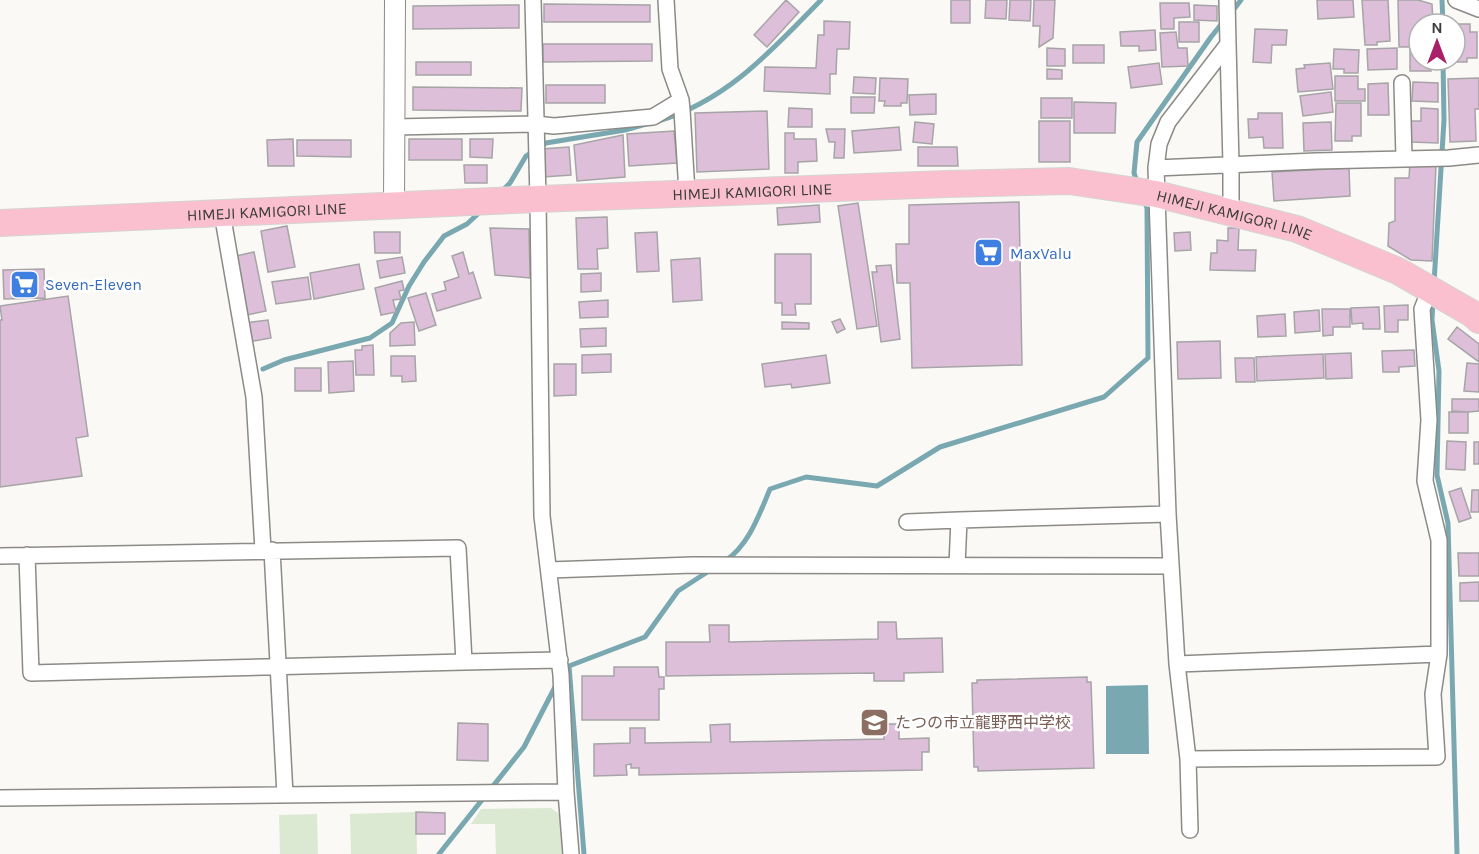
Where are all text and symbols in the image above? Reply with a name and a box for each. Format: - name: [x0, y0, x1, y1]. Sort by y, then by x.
- north arrow: [1407, 12, 1467, 72]
- text: N: [1431, 18, 1443, 37]
- street label: HIMEJI KAMIGORI LINE: [672, 179, 833, 204]
- street label: HIMEJI KAMIGORI LINE: [1155, 185, 1315, 244]
- street label: HIMEJI KAMIGORI LINE: [186, 198, 347, 224]
- supermarket icon: MaxValu: [973, 237, 1005, 269]
- place label: MaxValu: [1010, 244, 1072, 263]
- supermarket icon: Seven-Eleven: [8, 268, 40, 300]
- place label: Seven-Eleven: [45, 275, 142, 294]
- school or university icon: たつの市立龍野西中学校: [858, 706, 890, 738]
- place label: たつの市立龍野西中学校: [895, 713, 1071, 732]

